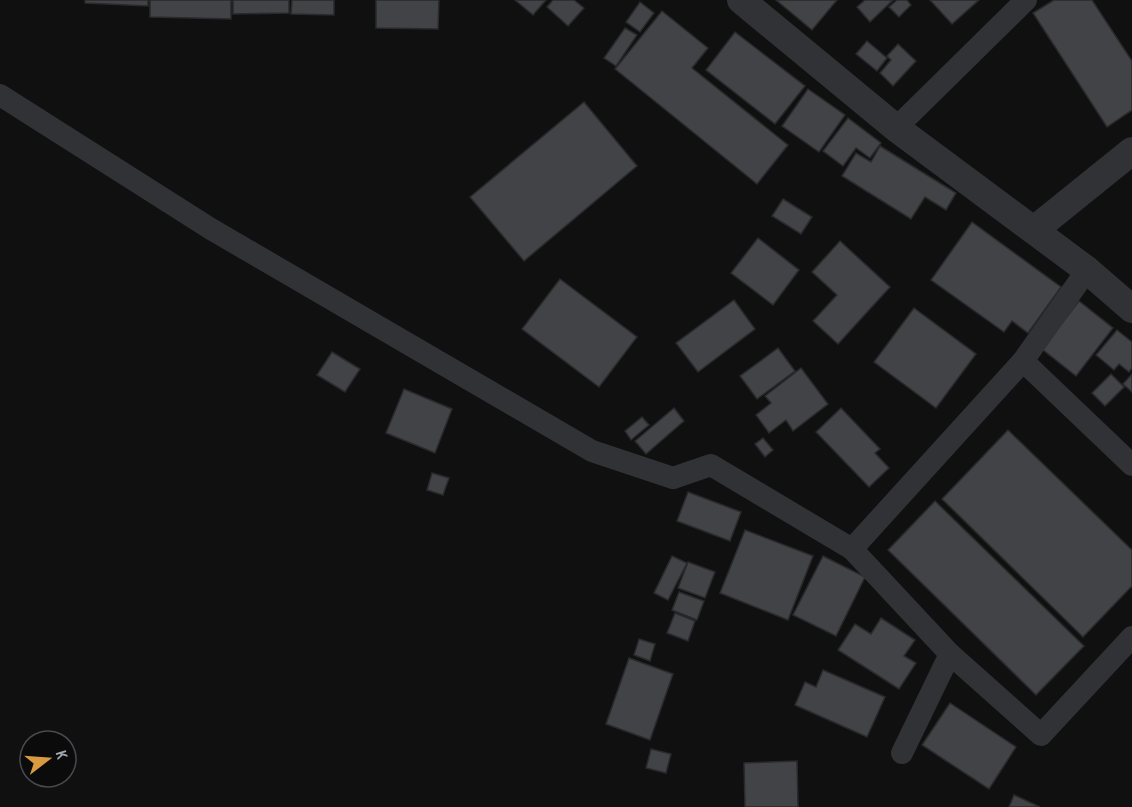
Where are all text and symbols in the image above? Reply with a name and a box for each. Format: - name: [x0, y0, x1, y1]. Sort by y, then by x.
- north arrow: [18, 729, 78, 789]
- text: K: [51, 749, 71, 762]

